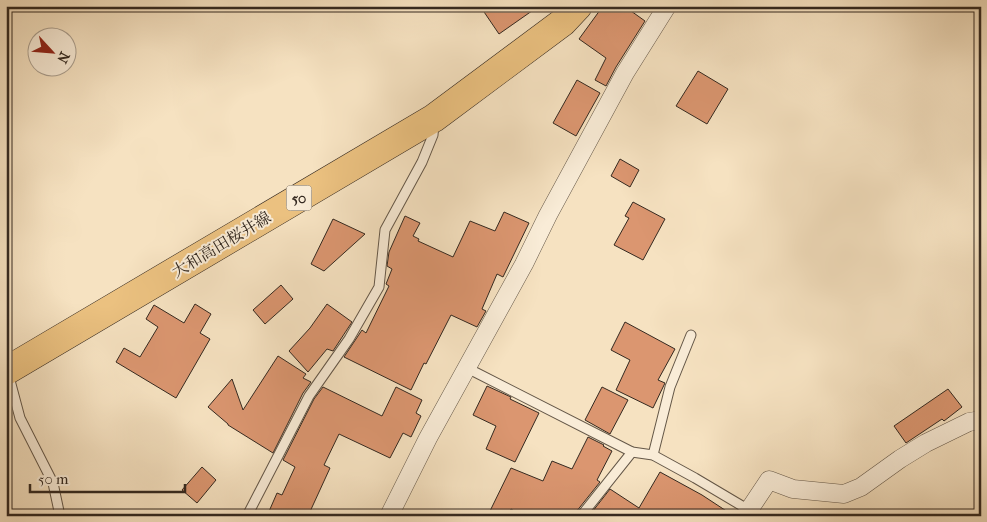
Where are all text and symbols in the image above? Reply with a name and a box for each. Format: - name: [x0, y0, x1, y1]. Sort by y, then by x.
- north arrow: [28, 28, 78, 78]
- text: N: [53, 49, 73, 66]
- road number: 50: [286, 186, 312, 210]
- street label: 大和高田桜井線: [168, 207, 274, 281]
- scale bar: [30, 462, 185, 494]
- text: 50 m: [38, 470, 69, 488]

